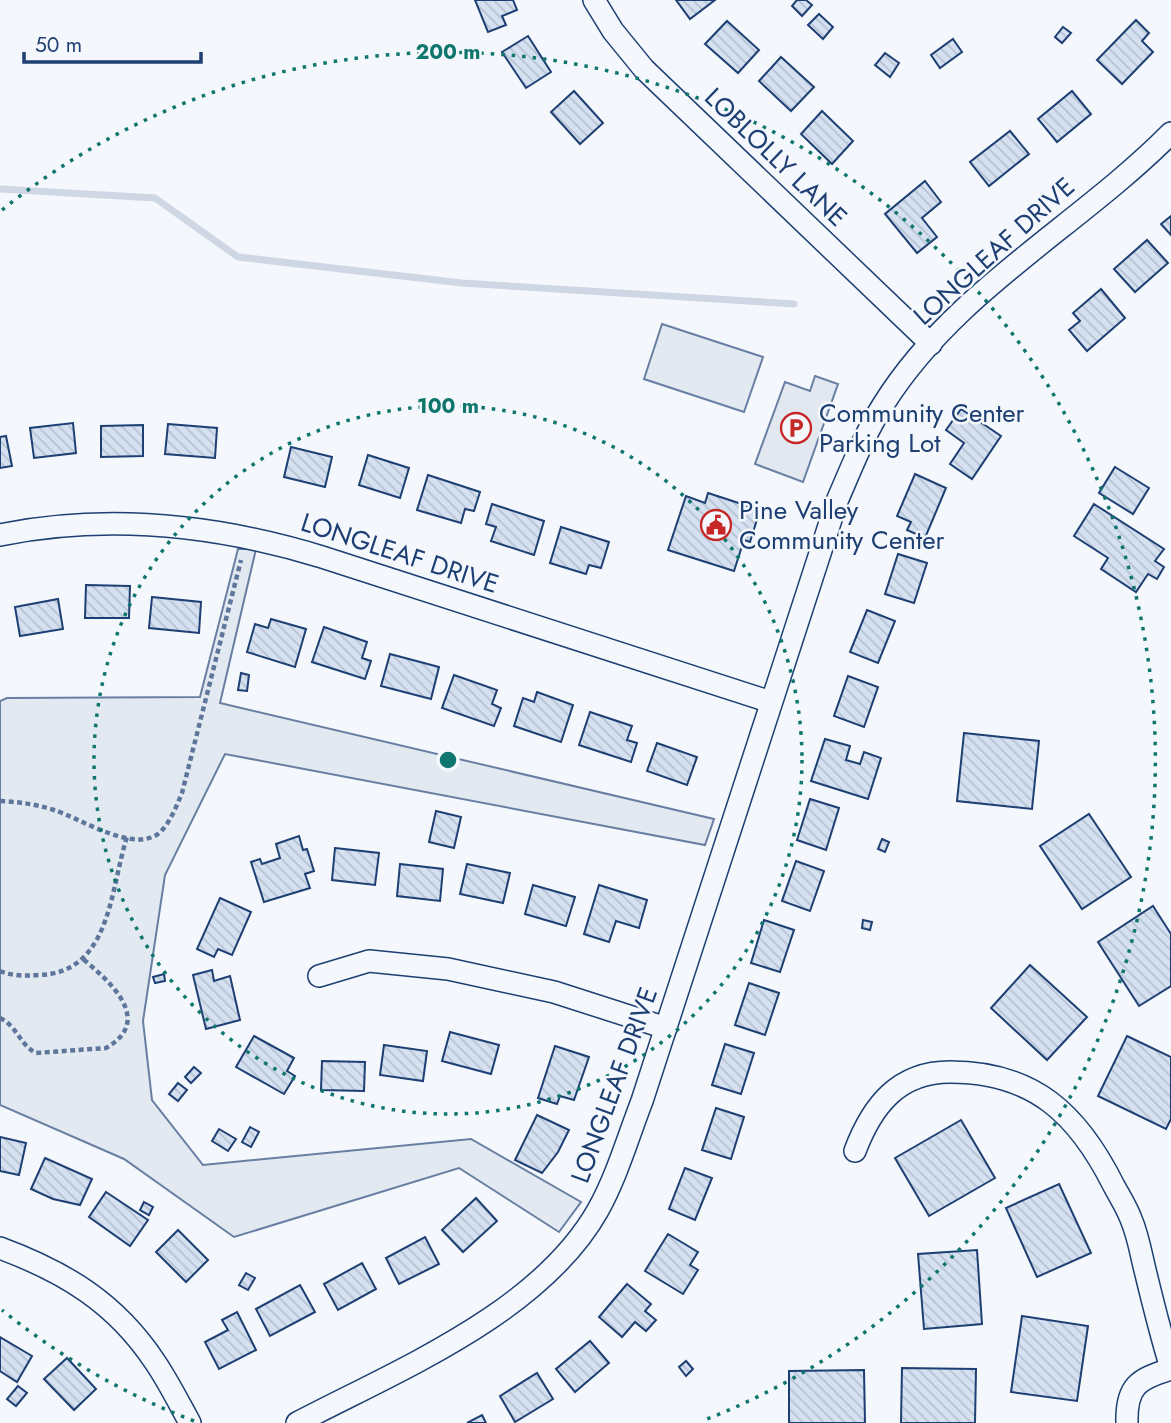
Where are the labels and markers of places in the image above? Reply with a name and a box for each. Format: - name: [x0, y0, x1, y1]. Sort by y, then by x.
- place label: Community Center Parking Lot: [819, 394, 1025, 462]
- parking icon: Community Center Parking Lot: [779, 411, 813, 445]
- place label: Pine Valley Community Center: [739, 491, 945, 559]
- public building icon: Pine Valley Community Center: [699, 508, 733, 542]
- centre of rings: [436, 748, 460, 772]

